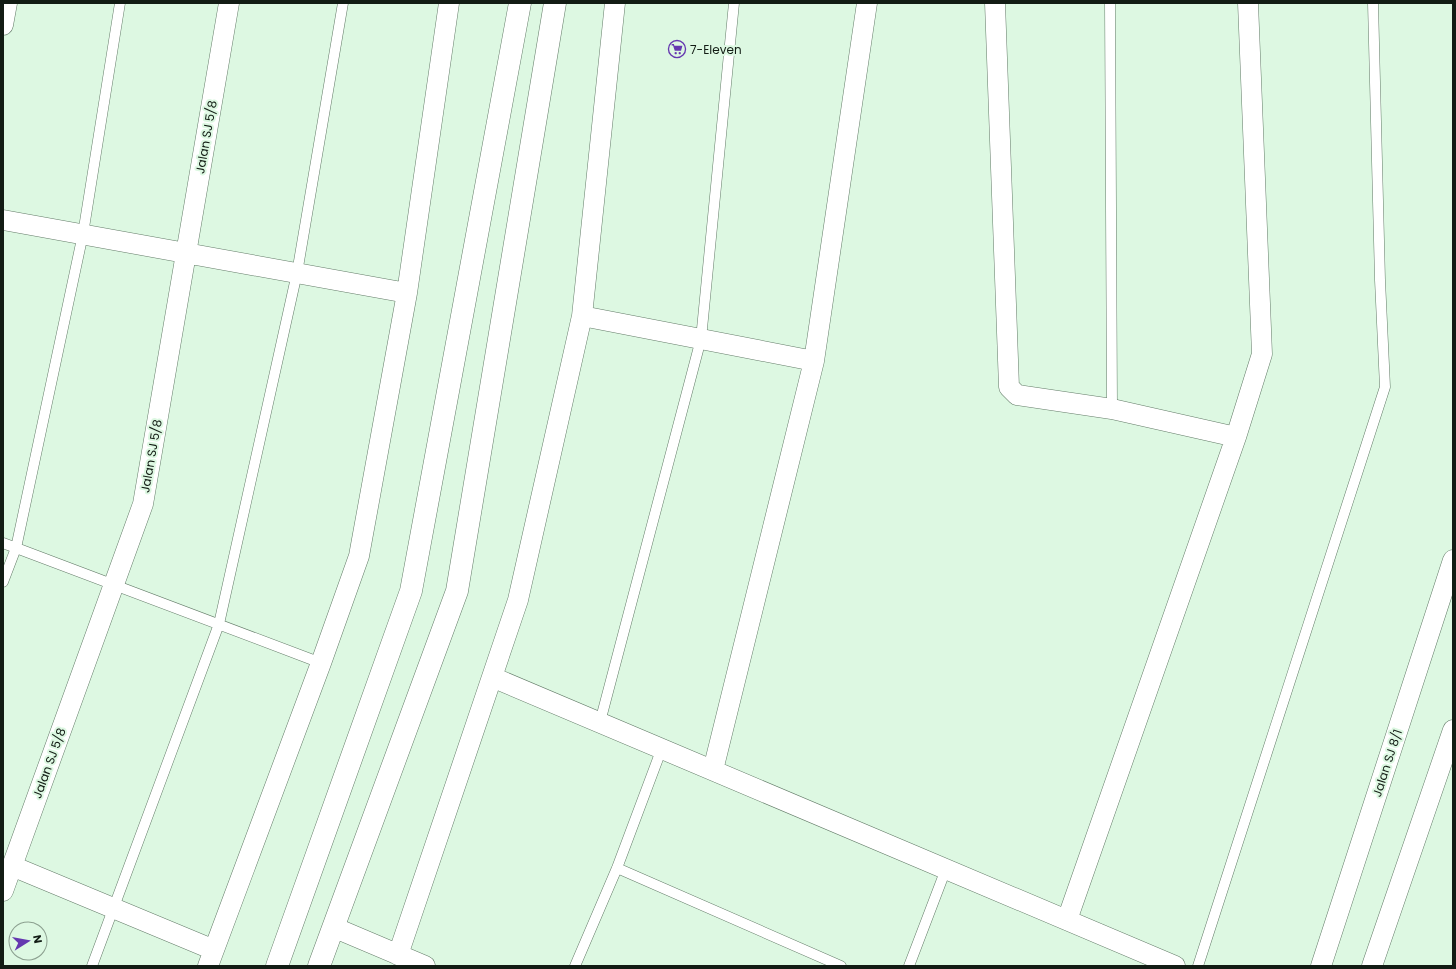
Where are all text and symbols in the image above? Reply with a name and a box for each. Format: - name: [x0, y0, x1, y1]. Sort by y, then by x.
- supermarket icon: 7-Eleven: [667, 39, 687, 59]
- place label: 7-Eleven: [690, 41, 742, 58]
- street label: Jalan SJ 5/8: [191, 99, 221, 175]
- street label: Jalan SJ 5/8: [136, 418, 166, 494]
- street label: Jalan SJ 5/8: [28, 725, 70, 801]
- street label: Jalan SJ 8/1: [1368, 727, 1406, 799]
- north arrow: [8, 921, 48, 961]
- text: N: [29, 934, 46, 945]

